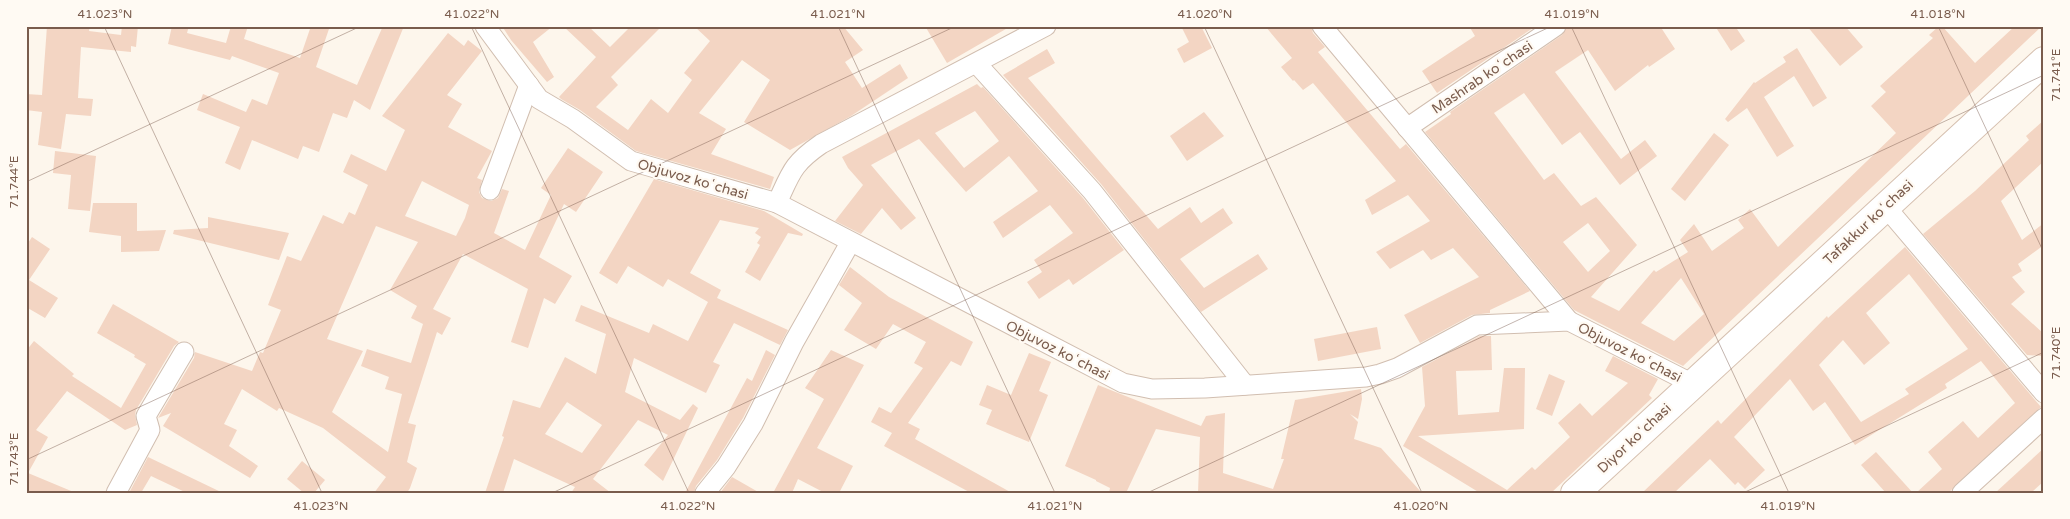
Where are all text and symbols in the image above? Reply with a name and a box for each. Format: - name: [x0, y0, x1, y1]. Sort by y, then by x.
- text: 41.023°N: [78, 7, 132, 21]
- text: 41.022°N: [445, 7, 499, 21]
- text: 41.021°N: [811, 7, 865, 21]
- text: 41.020°N: [1178, 7, 1232, 21]
- text: 41.019°N: [1545, 7, 1599, 21]
- text: 41.018°N: [1911, 7, 1965, 21]
- street label: Mashrab koʻchasi: [1429, 37, 1536, 117]
- text: 71.741°E: [2049, 48, 2063, 101]
- text: 71.744°E: [7, 155, 21, 208]
- street label: Objuvoz koʻchasi: [636, 156, 750, 203]
- street label: Tafakkur koʻchasi: [1820, 176, 1917, 268]
- street label: Objuvoz koʻchasi: [1003, 317, 1113, 384]
- street label: Objuvoz koʻchasi: [1575, 319, 1685, 386]
- text: 71.740°E: [2049, 326, 2063, 379]
- street label: Diyor koʻchasi: [1594, 400, 1675, 477]
- text: 71.743°E: [7, 432, 21, 485]
- text: 41.023°N: [294, 499, 348, 513]
- text: 41.022°N: [661, 499, 715, 513]
- text: 41.021°N: [1028, 499, 1082, 513]
- text: 41.020°N: [1394, 499, 1448, 513]
- text: 41.019°N: [1761, 499, 1815, 513]

